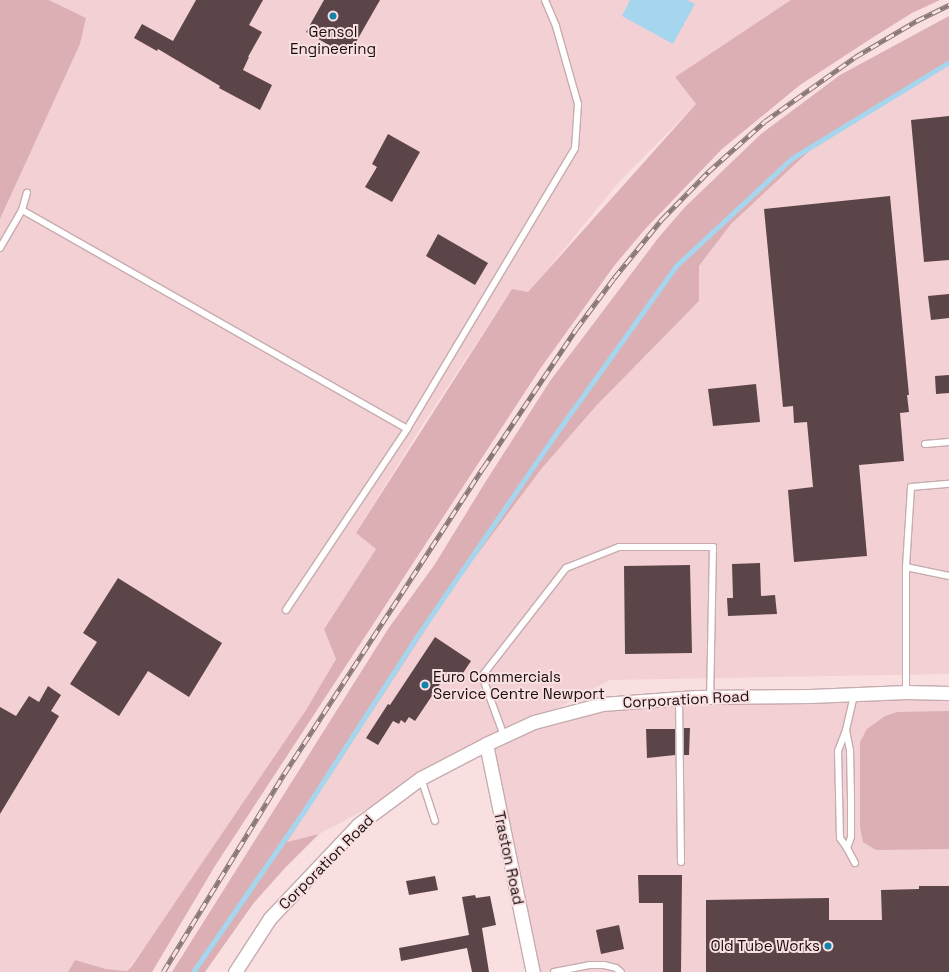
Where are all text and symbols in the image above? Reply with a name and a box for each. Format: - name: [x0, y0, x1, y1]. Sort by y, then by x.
- marker: Gensol Engineering: [328, 11, 338, 21]
- place label: Gensol Engineering: [290, 22, 376, 57]
- place label: Euro Commercials Service Centre Newport: [433, 667, 605, 702]
- marker: Euro Commercials Service Centre Newport: [420, 680, 430, 690]
- street label: Corporation Road: [622, 687, 750, 711]
- street label: Traston Road: [490, 810, 528, 906]
- street label: Corporation Road: [275, 811, 377, 913]
- place label: Old Tube Works: [710, 937, 820, 955]
- marker: Old Tube Works: [823, 941, 833, 951]

